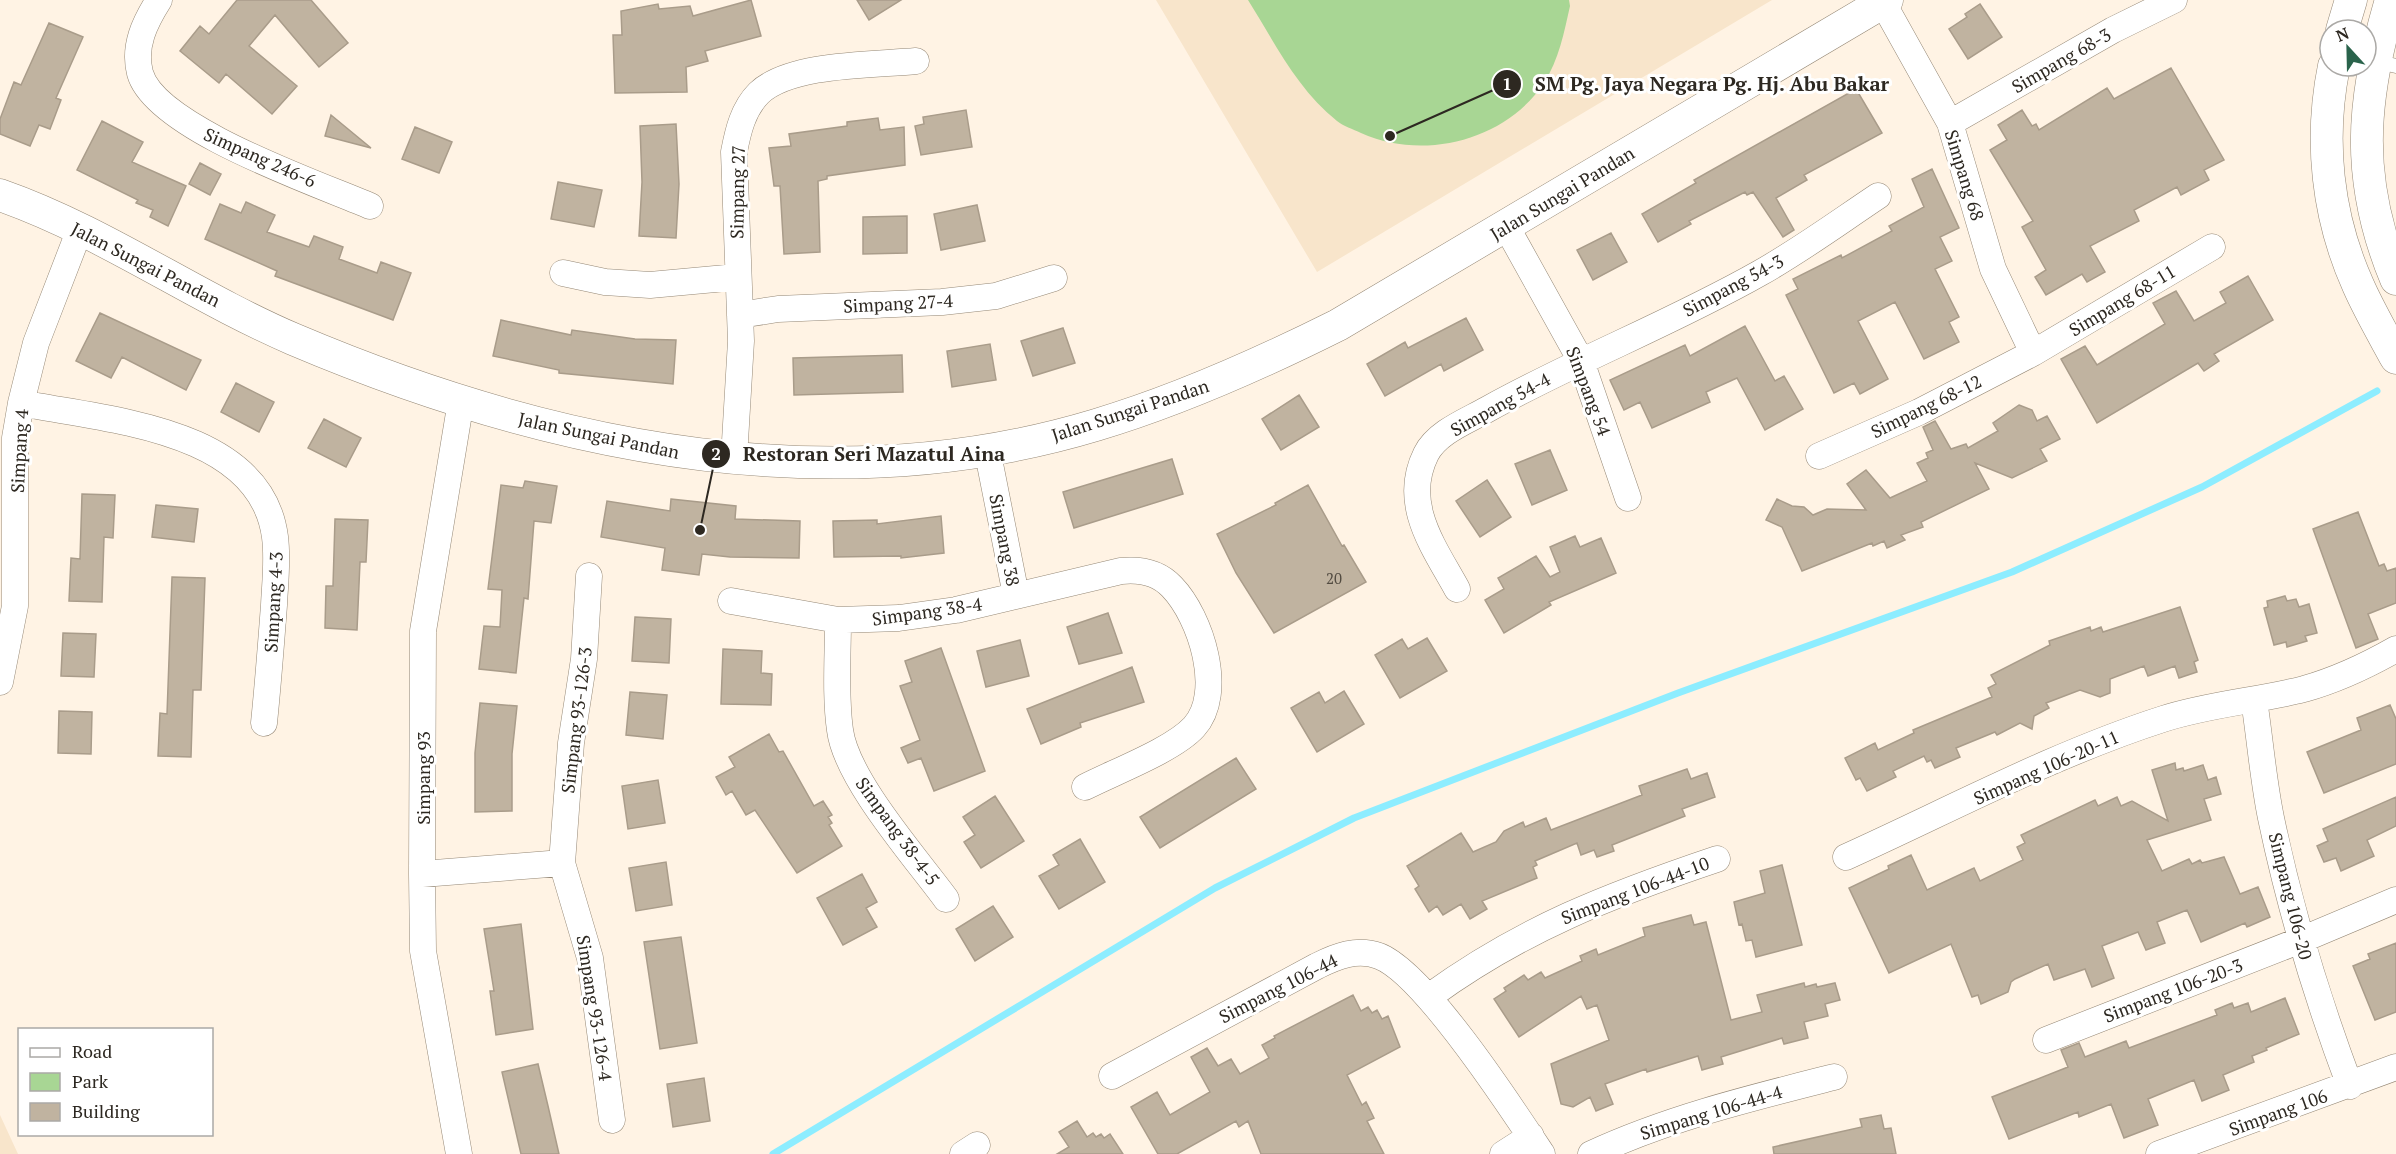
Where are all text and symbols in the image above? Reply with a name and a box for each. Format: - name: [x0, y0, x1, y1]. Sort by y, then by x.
- north arrow: [2318, 18, 2378, 78]
- street label: Simpang 68-3: [2007, 22, 2115, 98]
- text: N: [2333, 22, 2352, 47]
- callout: SM Pg. Jaya Negara Pg. Hj. Abu Bakar: [1492, 65, 1903, 103]
- text: SM Pg. Jaya Negara Pg. Hj. Abu Bakar: [1535, 70, 1890, 97]
- text: 1: [1502, 71, 1512, 95]
- street label: Simpang 246-6: [200, 122, 320, 193]
- street label: Simpang 68: [1940, 127, 1990, 223]
- street label: Jalan Sungai Pandan: [1485, 140, 1639, 246]
- street label: Simpang 27: [724, 145, 750, 239]
- street label: Jalan Sungai Pandan: [67, 216, 225, 312]
- street label: Simpang 54-3: [1678, 248, 1788, 322]
- street label: Simpang 68-11: [2064, 259, 2180, 341]
- street label: Simpang 27-4: [842, 288, 954, 318]
- street label: Simpang 54: [1561, 343, 1617, 439]
- street label: Simpang 54-4: [1446, 366, 1555, 441]
- street label: Simpang 68-12: [1867, 369, 1985, 443]
- street label: Jalan Sungai Pandan: [1048, 373, 1212, 447]
- street label: Jalan Sungai Pandan: [516, 406, 682, 464]
- street label: Simpang 4: [5, 408, 33, 494]
- callout: Restoran Seri Mazatul Aina: [701, 435, 1018, 473]
- text: Restoran Seri Mazatul Aina: [743, 440, 1005, 467]
- text: 2: [711, 441, 721, 465]
- street label: Simpang 38: [984, 492, 1026, 588]
- street label: Simpang 4-3: [258, 551, 288, 653]
- house number: 20: [1326, 568, 1342, 588]
- street label: Simpang 38-4: [870, 591, 984, 631]
- street label: Simpang 93-126-3: [555, 645, 597, 795]
- street label: Simpang 106-20-11: [1969, 724, 2123, 810]
- street label: Simpang 93: [411, 731, 435, 825]
- street label: Simpang 38-4-5: [851, 772, 945, 890]
- street label: Simpang 106-20: [2264, 830, 2318, 962]
- street label: Simpang 106-44-10: [1557, 851, 1713, 929]
- street label: Simpang 93-126-4: [572, 933, 618, 1083]
- street label: Simpang 106-44: [1215, 948, 1342, 1028]
- street label: Simpang 106-20-3: [2100, 952, 2246, 1028]
- legend: [18, 1028, 213, 1136]
- text: Road: [72, 1039, 112, 1063]
- text: Park: [72, 1069, 109, 1093]
- street label: Simpang 106-44-4: [1637, 1079, 1785, 1145]
- street label: Simpang 106: [2225, 1083, 2331, 1141]
- text: Building: [72, 1099, 140, 1123]

